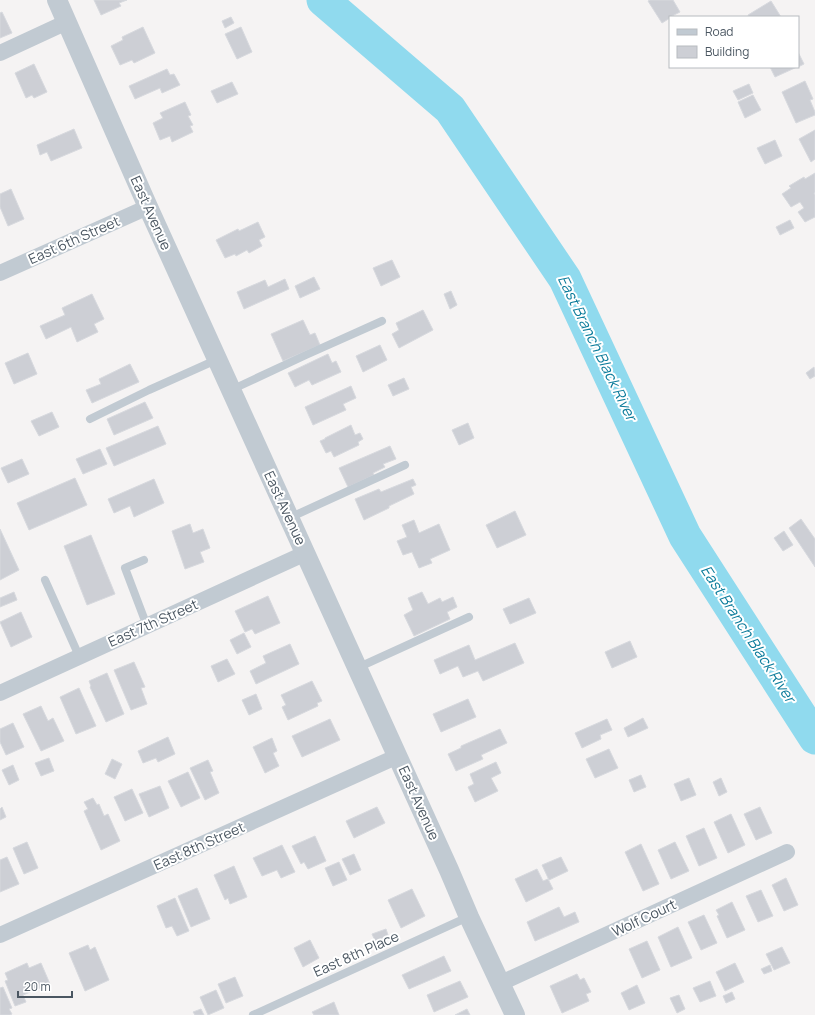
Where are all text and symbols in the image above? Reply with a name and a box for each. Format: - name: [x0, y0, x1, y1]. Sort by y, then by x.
- legend: [669, 16, 799, 68]
- text: Road: [705, 23, 733, 40]
- text: Building: [705, 43, 749, 60]
- street label: East Avenue: [127, 173, 176, 253]
- street label: East 6th Street: [25, 211, 123, 268]
- water label: East Branch Black River: [553, 271, 643, 426]
- street label: East Avenue: [260, 468, 311, 548]
- water label: East Branch Black River: [696, 561, 802, 709]
- street label: East 7th Street: [105, 594, 201, 651]
- street label: East Avenue: [395, 763, 444, 843]
- street label: East 8th Street: [150, 817, 248, 874]
- street label: Wolf Court: [609, 894, 679, 941]
- street label: East 8th Place: [310, 926, 401, 981]
- scale bar: [18, 973, 72, 999]
- text: 20 m: [24, 978, 51, 995]

